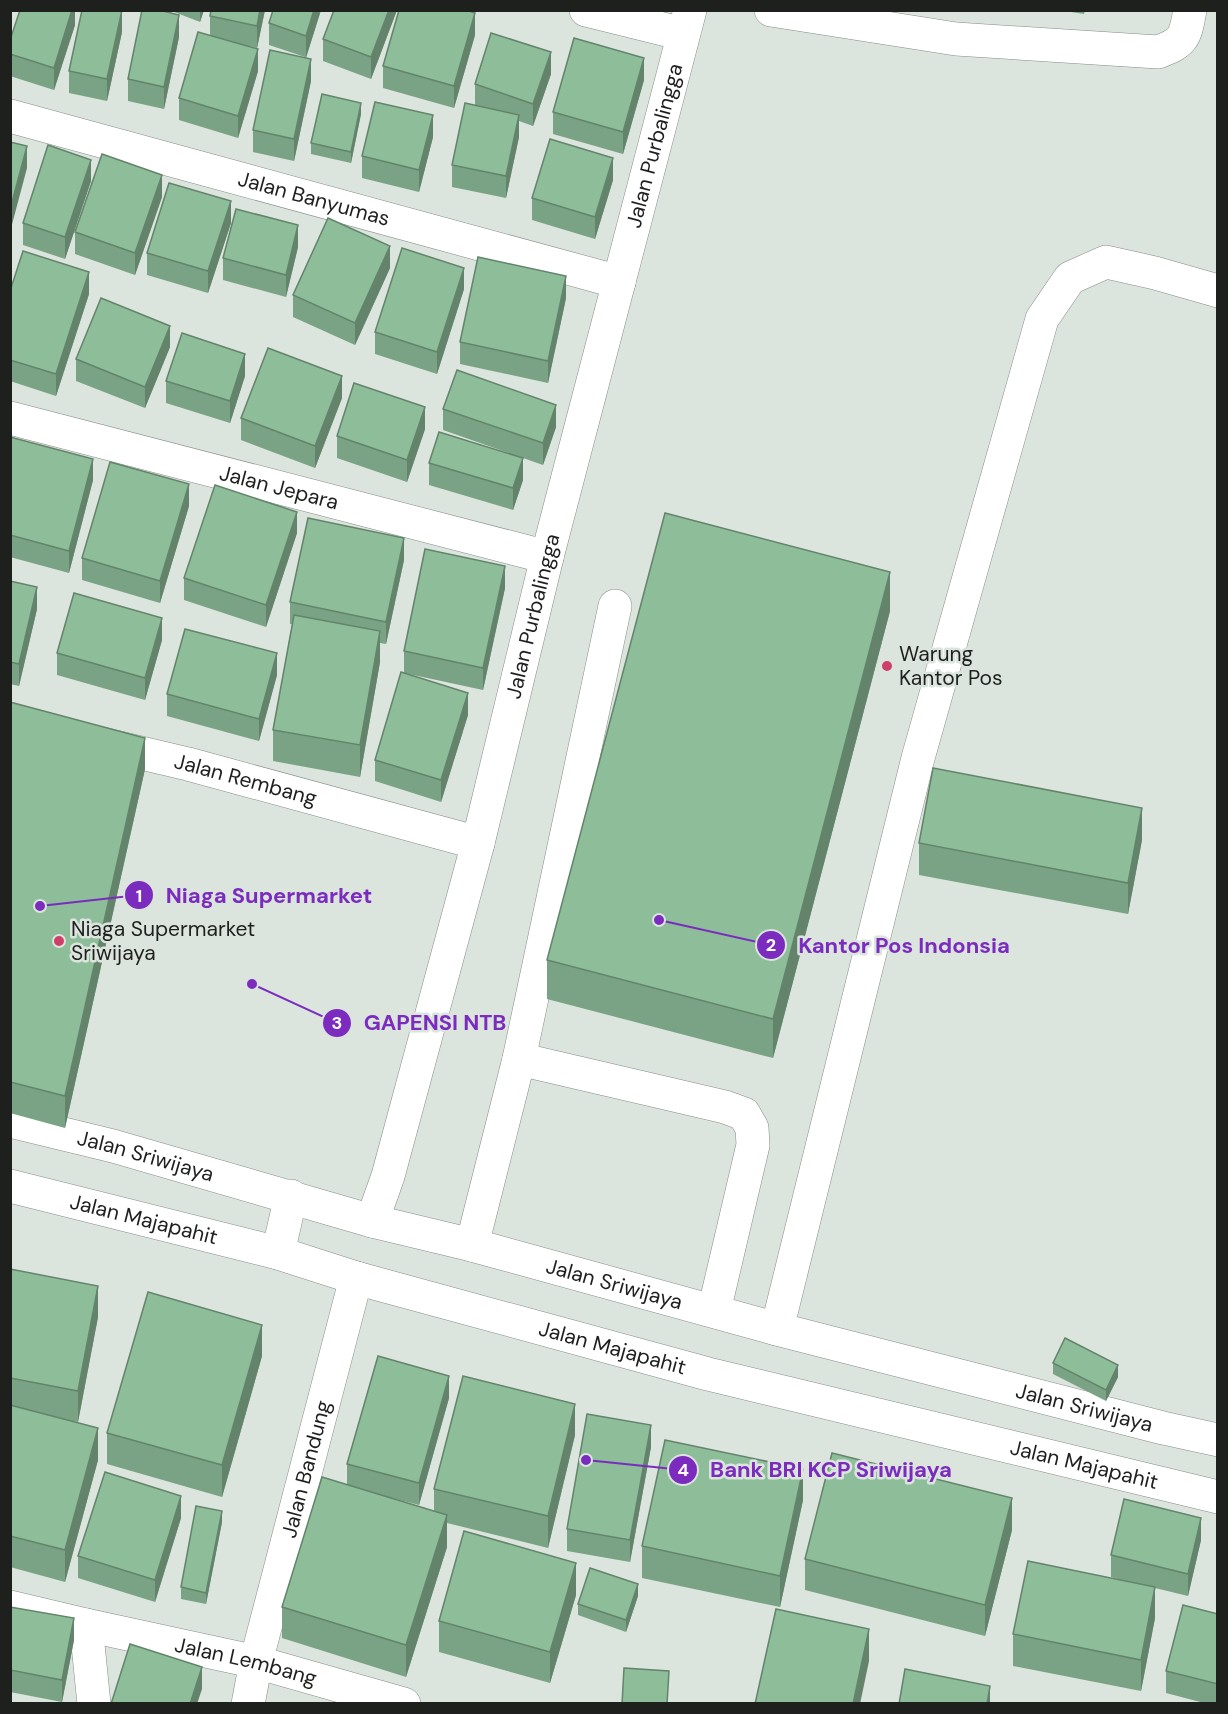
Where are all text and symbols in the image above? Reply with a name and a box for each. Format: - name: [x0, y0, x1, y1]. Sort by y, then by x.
- street label: Jalan Purbalingga: [620, 60, 689, 231]
- street label: Jalan Banyumas: [235, 165, 393, 233]
- street label: Jalan Jepara: [217, 459, 342, 517]
- street label: Jalan Purbalingga: [499, 531, 567, 702]
- place label: Warung Kantor Pos: [899, 640, 1003, 692]
- marker: Warung Kantor Pos: [880, 659, 894, 673]
- street label: Jalan Rembang: [172, 747, 320, 813]
- callout: Niaga Supermarket: [124, 875, 385, 915]
- text: Niaga Supermarket: [166, 881, 372, 910]
- text: 1: [136, 884, 142, 908]
- place label: Niaga Supermarket Sriwijaya: [71, 915, 255, 967]
- callout: Kantor Pos Indonsia: [756, 925, 1022, 965]
- text: Kantor Pos Indonsia: [798, 931, 1010, 960]
- text: 2: [766, 933, 776, 957]
- marker: Niaga Supermarket Sriwijaya: [52, 934, 66, 948]
- callout: GAPENSI NTB: [322, 1003, 519, 1043]
- text: GAPENSI NTB: [364, 1008, 506, 1037]
- text: 3: [332, 1011, 342, 1035]
- street label: Jalan Sriwijaya: [74, 1124, 217, 1188]
- street label: Jalan Majapahit: [67, 1188, 221, 1251]
- street label: Jalan Sriwijaya: [543, 1252, 686, 1316]
- street label: Jalan Majapahit: [536, 1315, 689, 1381]
- street label: Jalan Sriwijaya: [1013, 1377, 1156, 1439]
- street label: Jalan Bandung: [275, 1397, 338, 1541]
- street label: Jalan Majapahit: [1007, 1433, 1161, 1496]
- callout: Bank BRI KCP Sriwijaya: [668, 1450, 964, 1490]
- text: Bank BRI KCP Sriwijaya: [710, 1455, 952, 1484]
- text: 4: [677, 1458, 689, 1482]
- street label: Jalan Lembang: [172, 1631, 320, 1693]

